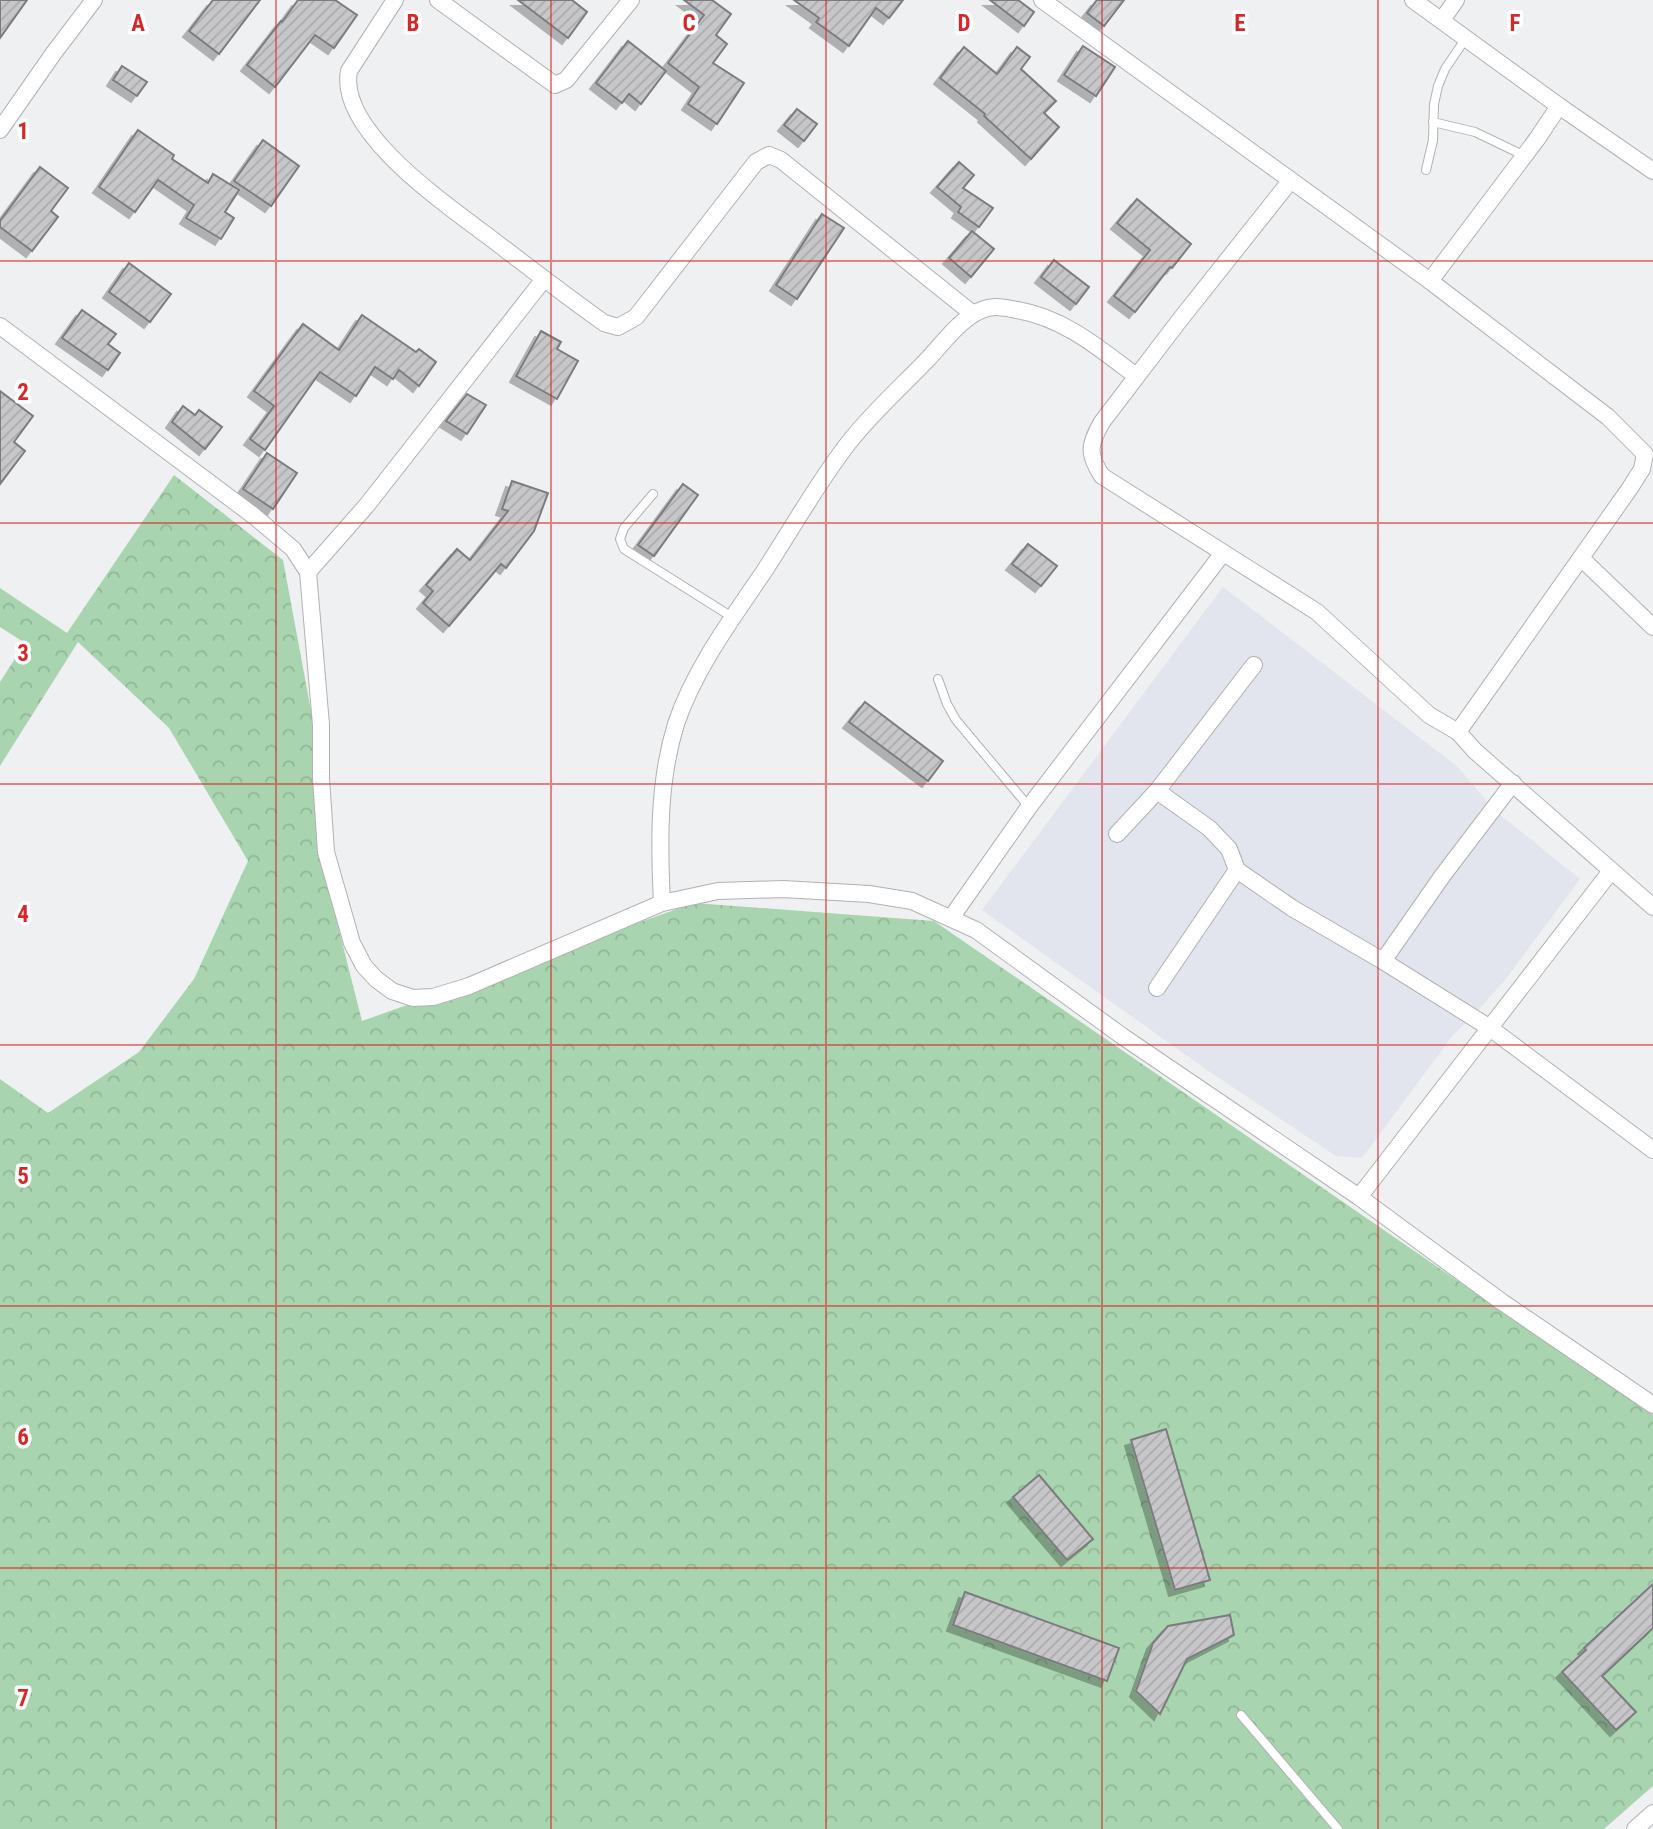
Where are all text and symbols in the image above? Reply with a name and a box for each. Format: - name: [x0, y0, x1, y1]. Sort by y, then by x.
- text: A: [131, 10, 145, 37]
- text: B: [407, 10, 419, 37]
- text: C: [682, 10, 696, 37]
- text: D: [958, 10, 971, 37]
- text: E: [1234, 10, 1246, 37]
- text: F: [1510, 10, 1521, 37]
- text: 1: [17, 118, 29, 145]
- text: 2: [17, 379, 29, 406]
- text: 3: [17, 640, 29, 667]
- text: 4: [17, 901, 29, 928]
- text: 5: [17, 1163, 29, 1190]
- text: 6: [17, 1424, 29, 1451]
- text: 7: [17, 1685, 29, 1712]

